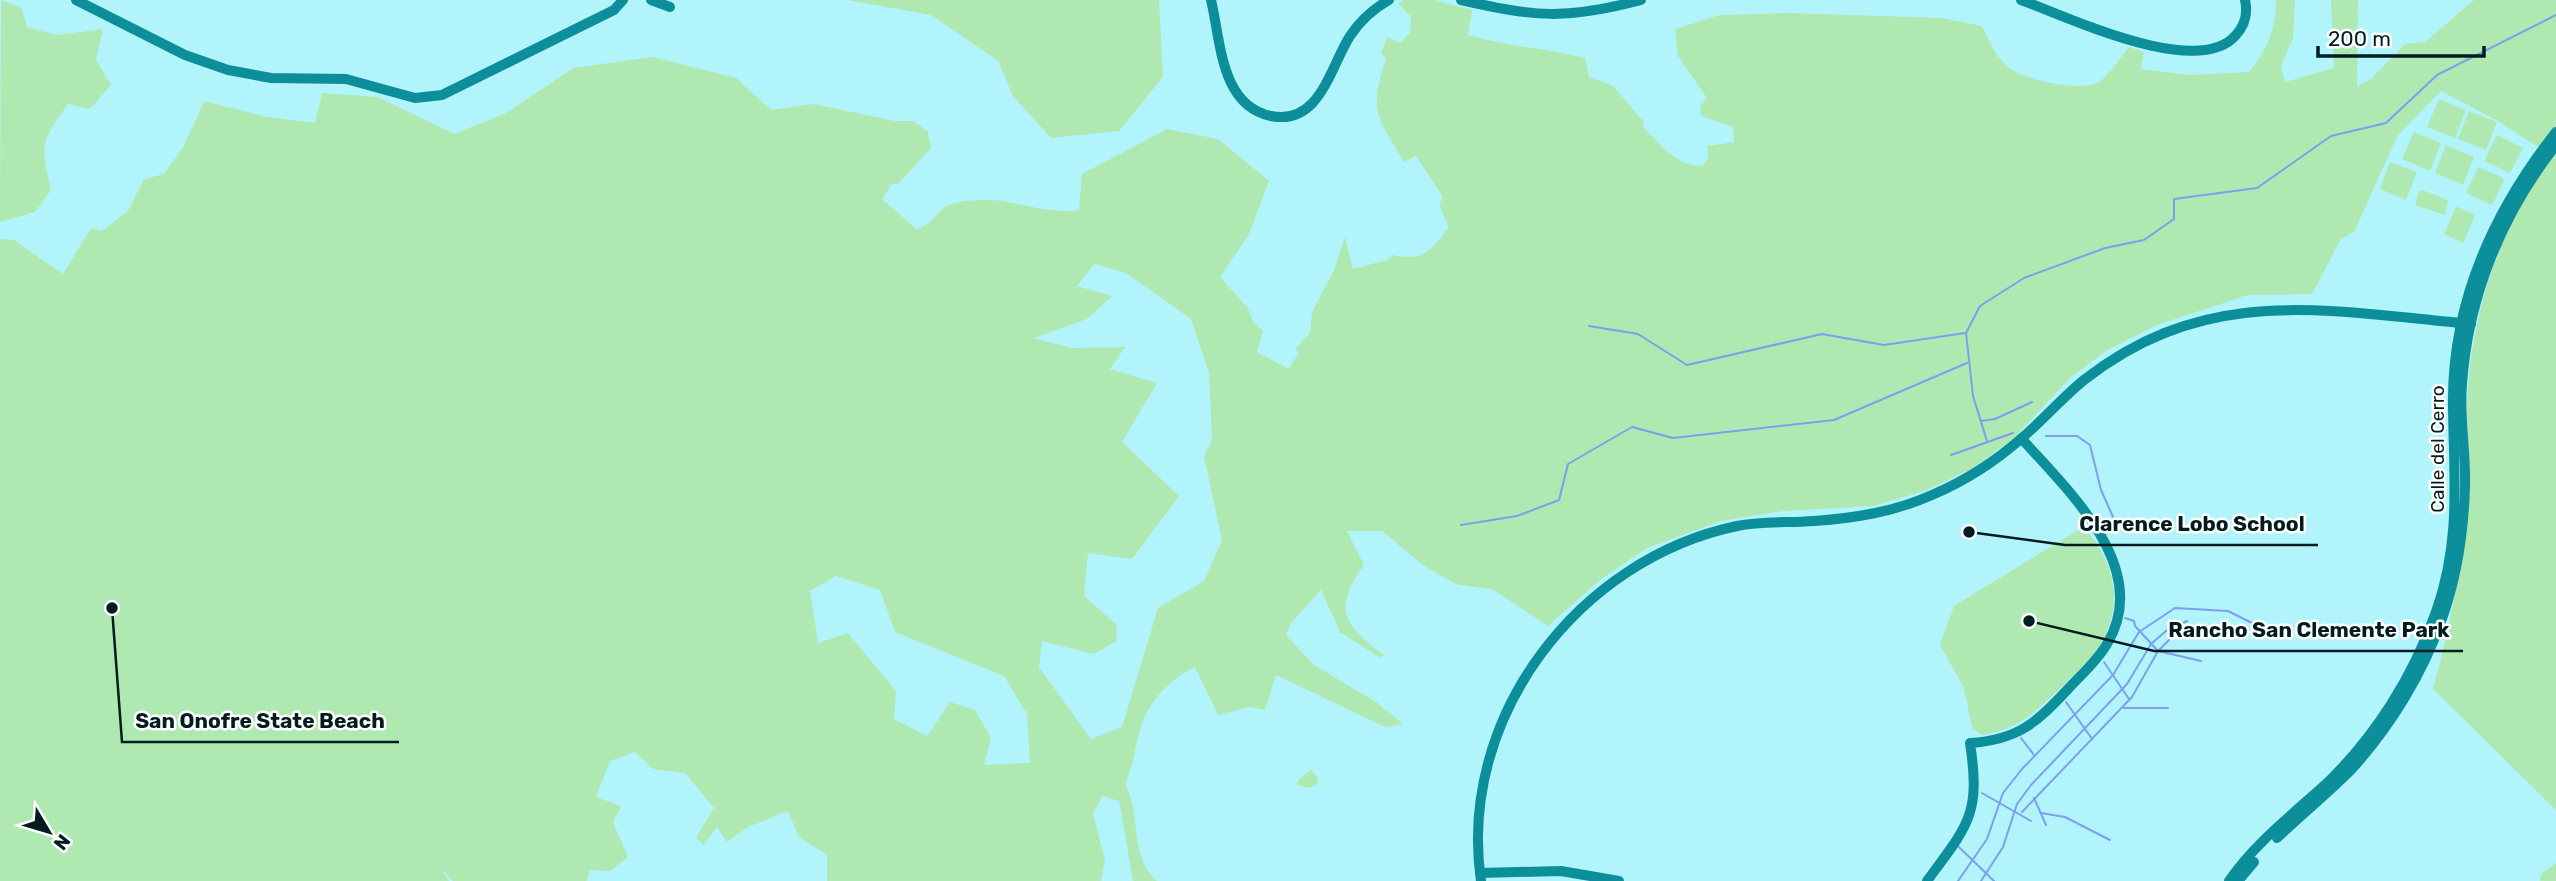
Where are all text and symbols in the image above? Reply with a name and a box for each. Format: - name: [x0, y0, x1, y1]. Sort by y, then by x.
- scale bar: [2318, 14, 2484, 58]
- text: 200 m: [2328, 26, 2391, 51]
- street label: Calle del Cerro: [2426, 385, 2449, 513]
- callout: Clarence Lobo School: [2065, 503, 2318, 545]
- text: Clarence Lobo School: [2079, 511, 2305, 536]
- callout: Rancho San Clemente Park: [2154, 609, 2463, 651]
- text: Rancho San Clemente Park: [2168, 617, 2450, 642]
- callout: San Onofre State Beach: [122, 700, 399, 742]
- text: San Onofre State Beach: [135, 708, 385, 733]
- north arrow: [14, 797, 84, 867]
- text: N: [49, 830, 75, 855]

